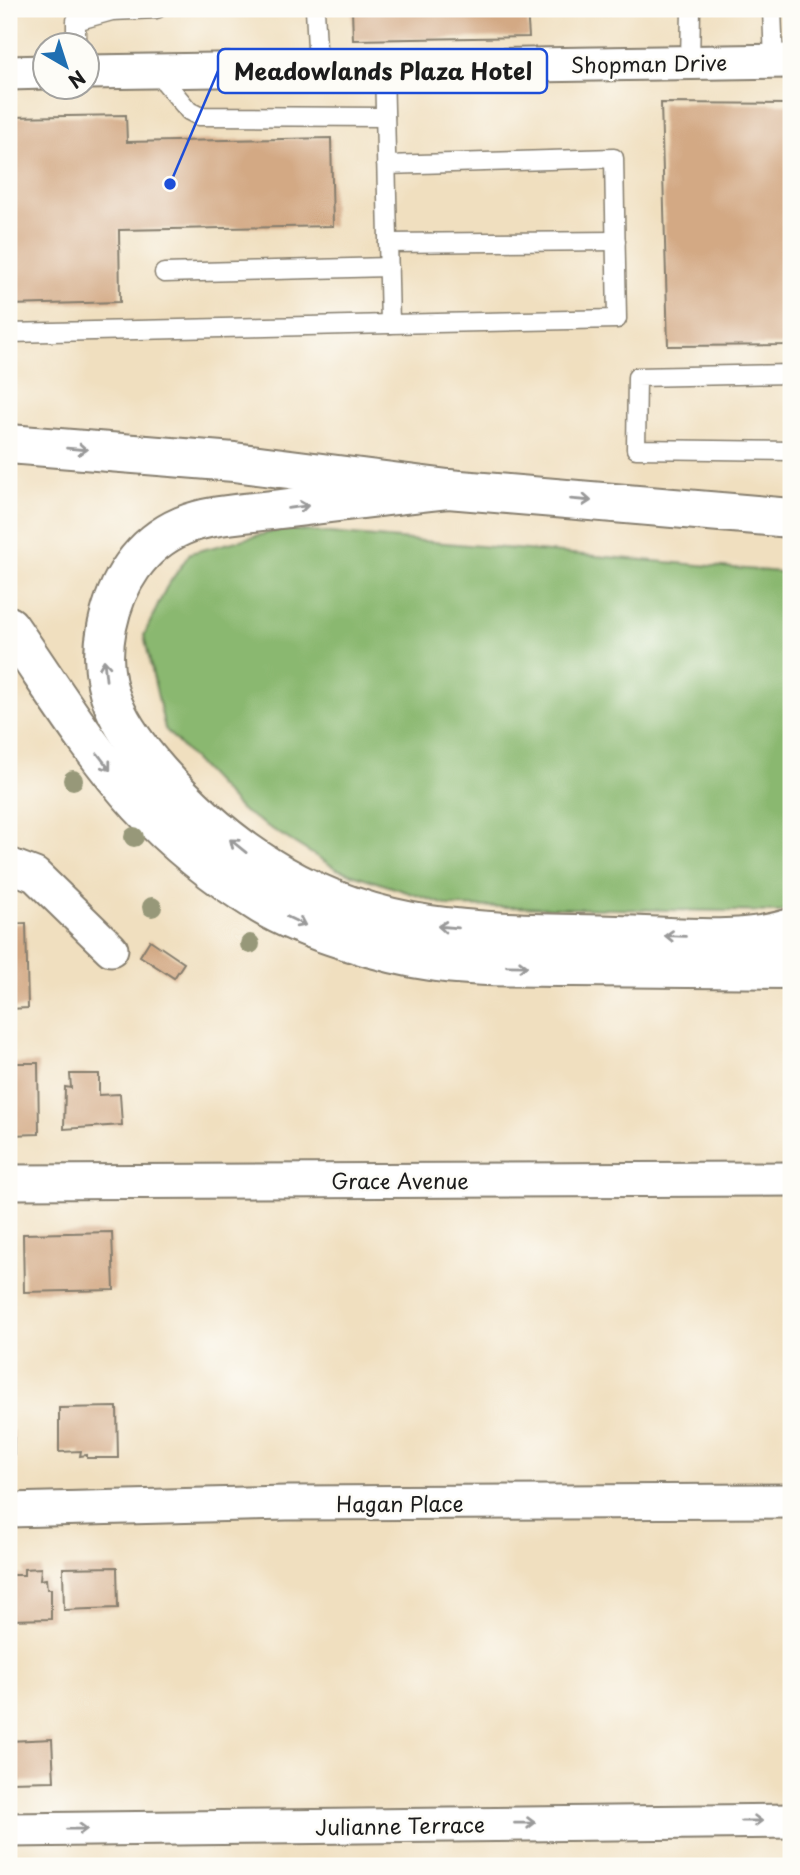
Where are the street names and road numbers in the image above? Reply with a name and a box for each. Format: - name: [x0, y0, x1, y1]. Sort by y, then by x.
- street label: Shopman Drive: [570, 46, 728, 80]
- street label: Grace Avenue: [331, 1164, 469, 1196]
- street label: Hagan Place: [336, 1487, 464, 1519]
- street label: Julianne Terrace: [315, 1808, 485, 1842]

